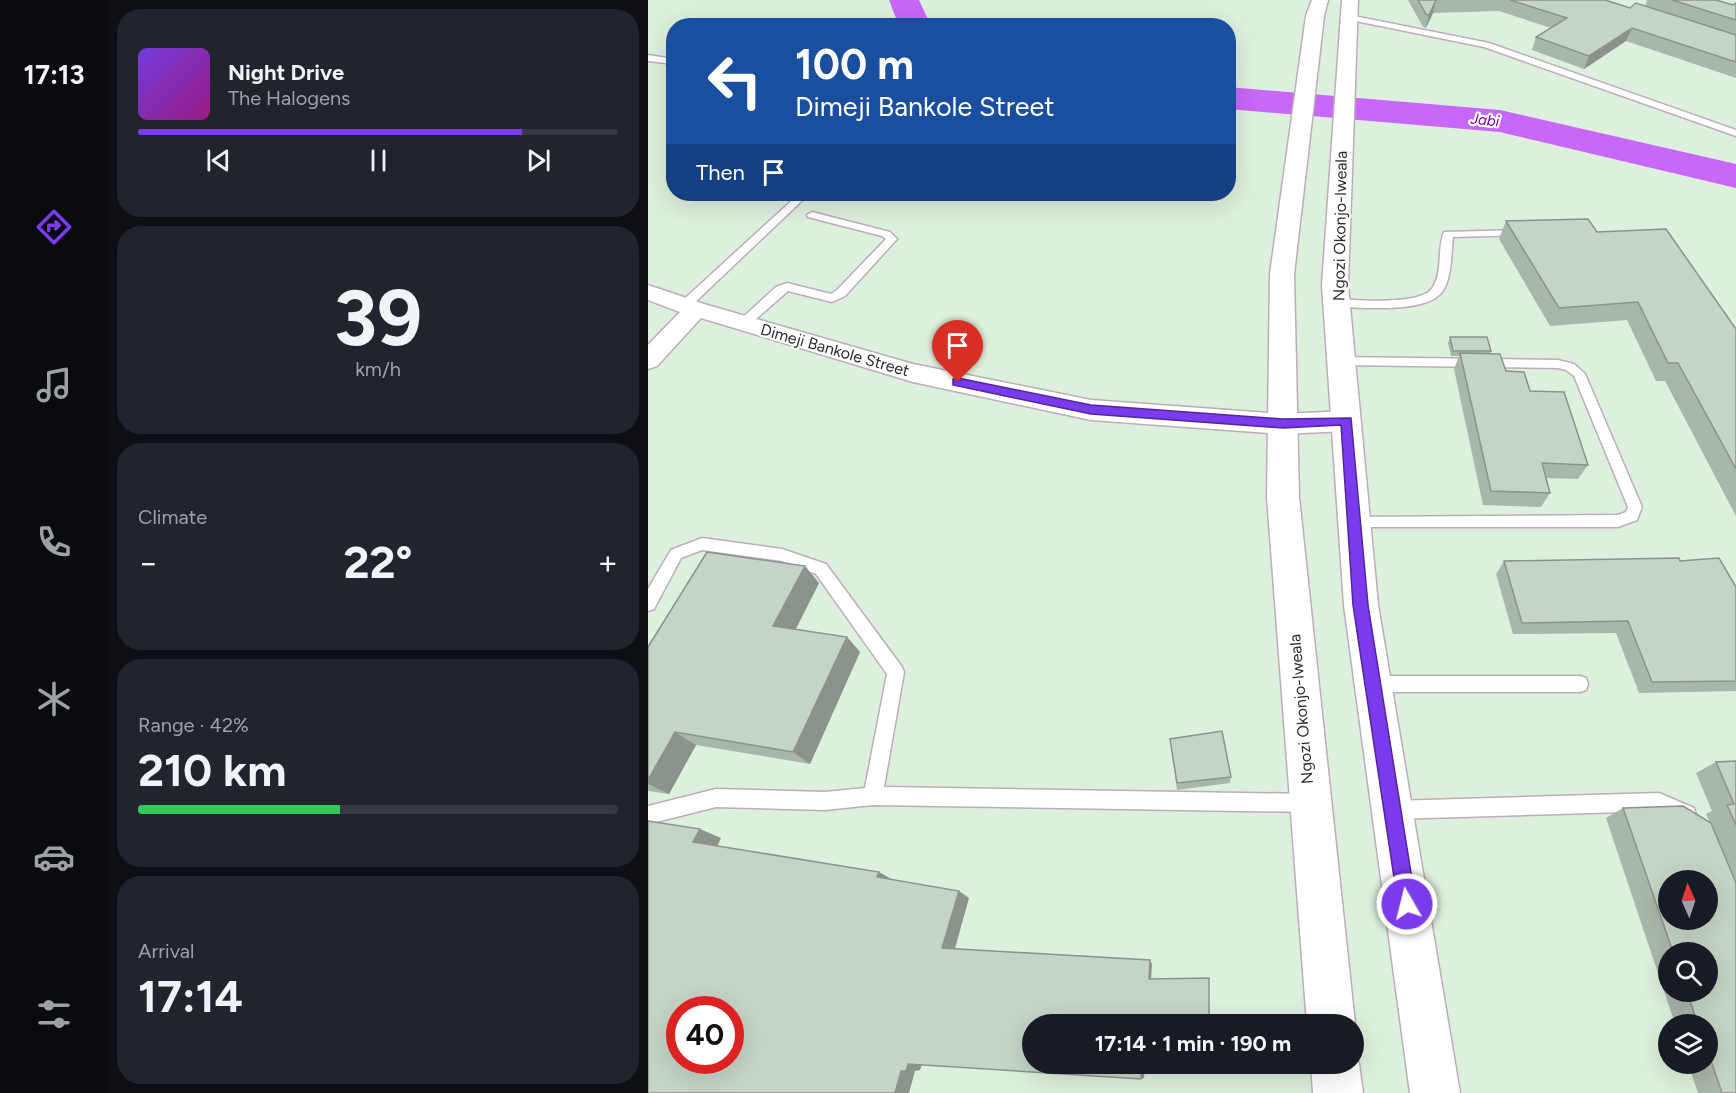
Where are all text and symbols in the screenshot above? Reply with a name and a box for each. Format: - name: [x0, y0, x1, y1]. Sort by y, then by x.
- text: 100 m: [795, 39, 914, 90]
- icon: left: [696, 42, 774, 120]
- text: 17:13: [24, 58, 84, 91]
- text: Night Drive: [228, 59, 344, 86]
- text: The Halogens: [228, 86, 350, 110]
- text: Dimeji Bankole Street: [795, 90, 1055, 123]
- water label: Jabi: [1469, 109, 1501, 131]
- icon: previous: [202, 144, 235, 177]
- icon: pause: [362, 144, 395, 177]
- icon: next: [522, 144, 555, 177]
- street label: Ngozi Okonjo-Iweala: [1329, 151, 1351, 301]
- icon: arrive: [757, 156, 790, 189]
- text: Then: [696, 159, 745, 186]
- icon: directions: [33, 206, 75, 248]
- text: 39: [334, 271, 422, 365]
- street label: Dimeji Bankole Street: [758, 320, 912, 380]
- pin: [932, 320, 983, 382]
- icon: arrive: [941, 329, 974, 362]
- text: km/h: [355, 357, 401, 381]
- icon: music: [33, 364, 75, 406]
- text: Climate: [138, 505, 207, 529]
- icon: phone: [33, 521, 75, 563]
- text: 22°: [343, 535, 413, 589]
- text: −: [138, 543, 159, 582]
- text: +: [597, 543, 618, 582]
- street label: Ngozi Okonjo-Iweala: [1285, 633, 1317, 785]
- icon: climate: [33, 678, 75, 720]
- text: Range · 42%: [138, 713, 249, 737]
- text: 210 km: [138, 743, 286, 797]
- icon: car: [33, 836, 75, 878]
- north arrow: [1658, 870, 1718, 930]
- map controls: [1658, 870, 1718, 1074]
- position arrow: [1375, 872, 1439, 936]
- text: Arrival: [138, 939, 194, 963]
- button: search: [1658, 942, 1718, 1002]
- text: 17:14: [138, 969, 243, 1023]
- icon: filters: [33, 993, 75, 1035]
- speed limit sign: 40: [666, 996, 744, 1074]
- button: layers: [1658, 1014, 1718, 1074]
- text: 17:14 · 1 min · 190 m: [1095, 1030, 1291, 1057]

